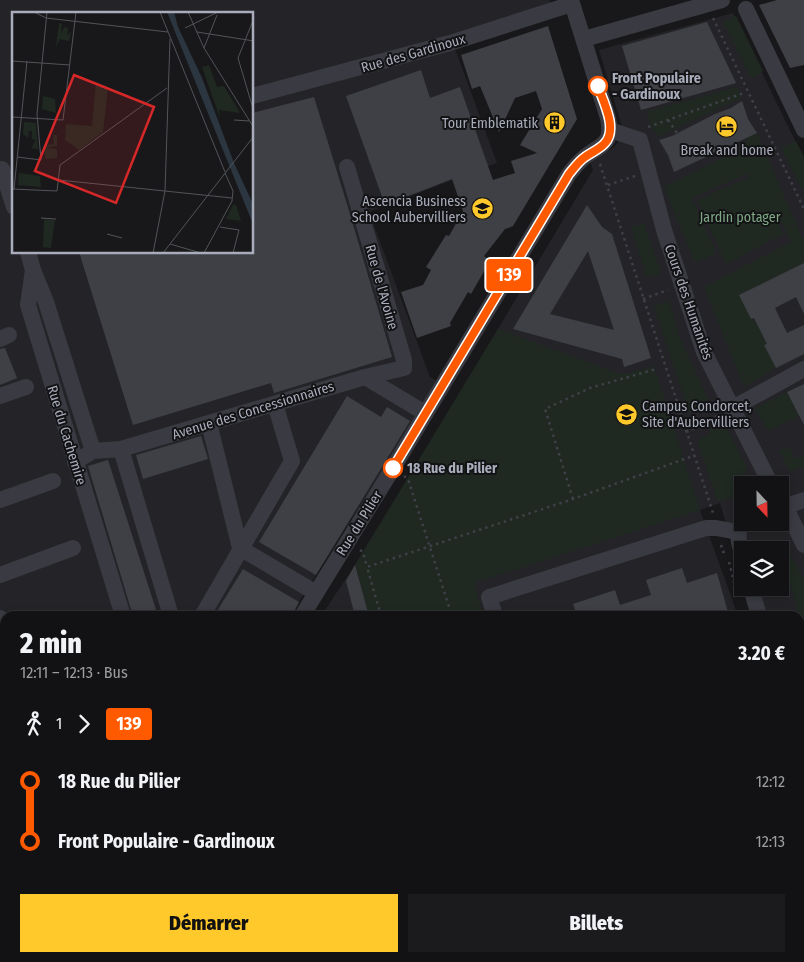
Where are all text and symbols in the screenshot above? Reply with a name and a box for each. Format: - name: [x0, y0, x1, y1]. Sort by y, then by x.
- inset map: [12, 12, 254, 254]
- street label: Rue des Gardinoux: [359, 30, 468, 76]
- place label: Front Populaire - Gardinoux: [612, 70, 701, 103]
- marker: Front Populaire - Gardinoux: [588, 76, 608, 96]
- building icon: Tour Emblematik: [542, 111, 566, 135]
- place label: Tour Emblematik: [442, 115, 538, 132]
- hotel icon: Break and home: [715, 115, 739, 139]
- place label: Break and home: [680, 142, 774, 159]
- place label: Ascencia Business School Aubervilliers: [352, 193, 466, 226]
- school or university icon: Ascencia Business School Aubervilliers: [470, 197, 494, 221]
- park label: Jardin potager: [699, 209, 781, 226]
- street label: Cours des Humanités: [661, 242, 716, 362]
- street label: Rue de l'Avoine: [361, 243, 402, 332]
- line badge: 139: [480, 259, 538, 291]
- text: 139: [496, 264, 522, 286]
- street label: Avenue des Concessionnaires: [170, 378, 336, 443]
- street label: Rue du Cachemire: [43, 383, 90, 487]
- place label: Campus Condorcet, Site d'Aubervilliers: [642, 398, 752, 431]
- school or university icon: Campus Condorcet, Site d'Aubervilliers: [614, 402, 638, 426]
- marker: 18 Rue du Pilier: [383, 458, 403, 478]
- place label: 18 Rue du Pilier: [407, 460, 498, 477]
- north arrow: [734, 476, 789, 531]
- map controls: [734, 476, 789, 596]
- street label: Rue du Pilier: [333, 488, 386, 559]
- button: layers: [734, 541, 789, 596]
- text: 2 min: [20, 627, 82, 660]
- text: 3.20 €: [738, 642, 785, 665]
- text: 12:11 – 12:13 · Bus: [20, 663, 128, 682]
- icon: walk: [20, 710, 48, 738]
- icon: forward: [70, 710, 98, 738]
- text: 139: [116, 713, 142, 735]
- text: 1: [56, 714, 62, 733]
- text: 18 Rue du Pilier: [58, 770, 180, 793]
- text: 12:12: [756, 772, 785, 791]
- text: Front Populaire - Gardinoux: [58, 830, 275, 853]
- text: 12:13: [756, 832, 785, 851]
- button: Démarrer: [20, 894, 398, 952]
- button: Billets: [408, 894, 785, 952]

